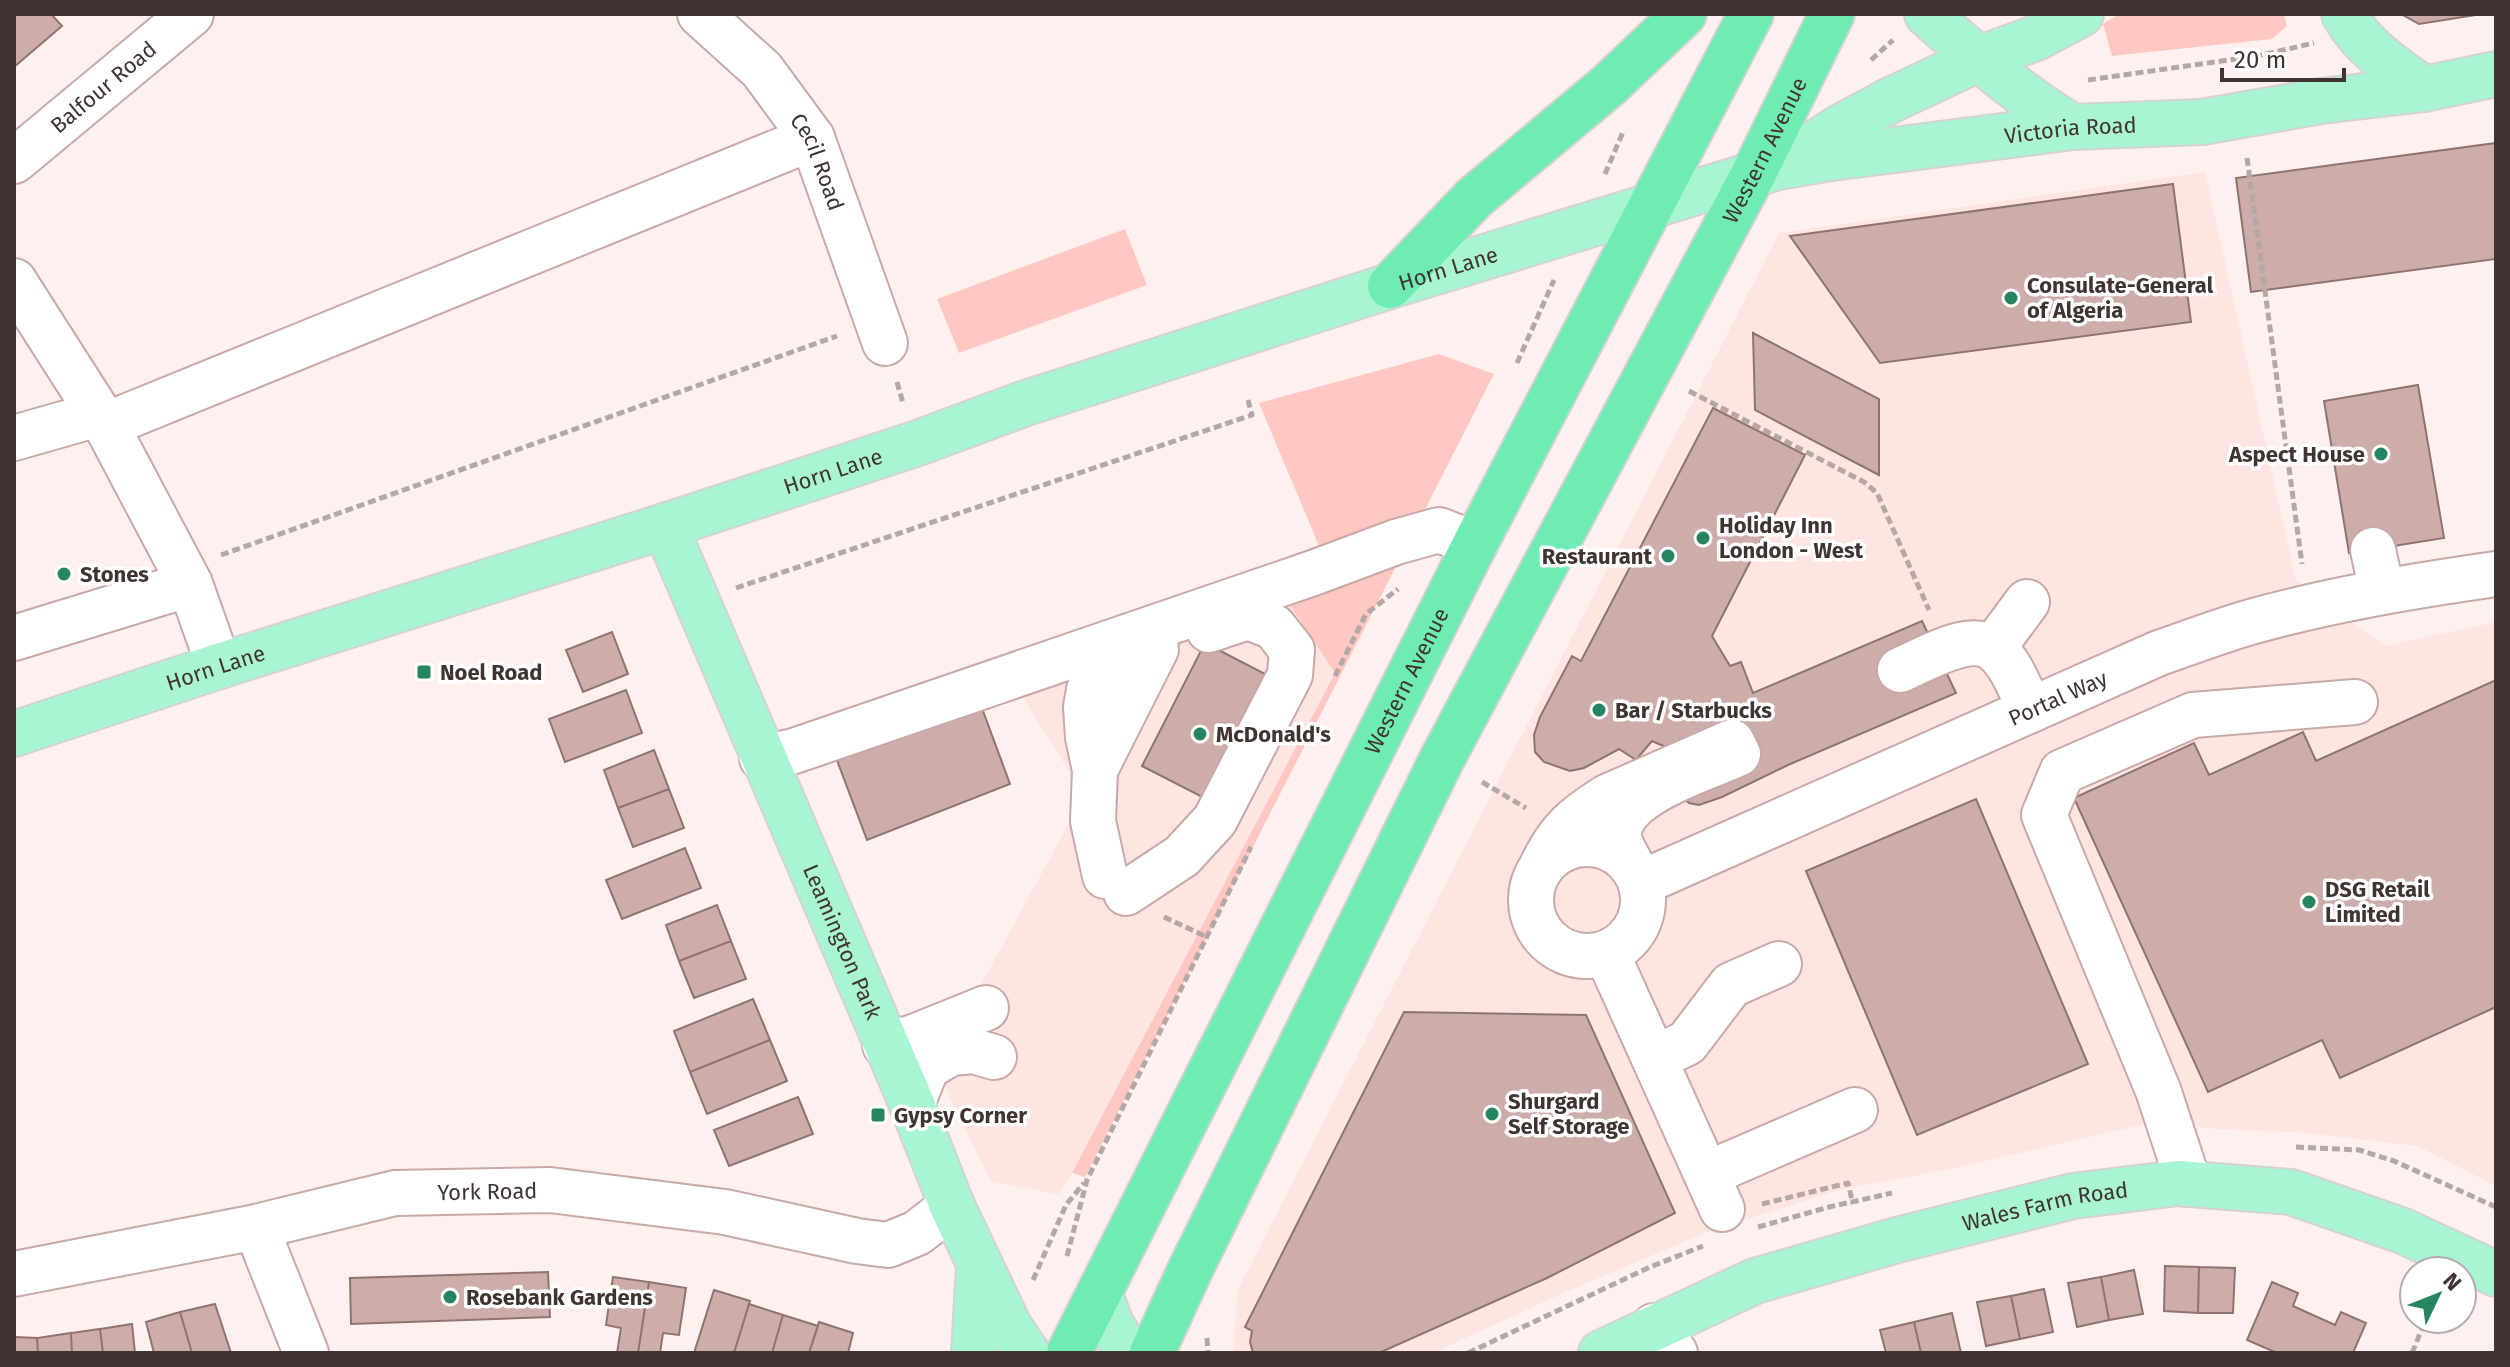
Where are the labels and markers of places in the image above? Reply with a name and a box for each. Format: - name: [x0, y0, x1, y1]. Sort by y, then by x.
- place label: Consulate-General of Algeria: [2027, 272, 2214, 324]
- marker: Consulate-General of Algeria: [2002, 289, 2020, 307]
- place label: Aspect House: [2228, 441, 2365, 468]
- marker: Aspect House: [2372, 445, 2390, 463]
- place label: Holiday Inn London - West: [1719, 512, 1864, 564]
- marker: Holiday Inn London - West: [1694, 529, 1712, 547]
- place label: Restaurant: [1542, 543, 1652, 570]
- marker: Restaurant: [1659, 547, 1677, 565]
- place label: Stones: [80, 561, 149, 588]
- marker: Stones: [55, 565, 73, 583]
- place label: Noel Road: [440, 659, 542, 686]
- marker: Noel Road: [415, 663, 433, 681]
- place label: Bar / Starbucks: [1615, 697, 1772, 724]
- marker: Bar / Starbucks: [1590, 701, 1608, 719]
- place label: McDonald's: [1216, 721, 1331, 748]
- marker: McDonald's: [1191, 725, 1209, 743]
- place label: DSG Retail Limited: [2325, 876, 2430, 928]
- marker: DSG Retail Limited: [2300, 893, 2318, 911]
- place label: Shurgard Self Storage: [1508, 1088, 1630, 1140]
- place label: Gypsy Corner: [894, 1102, 1027, 1129]
- marker: Shurgard Self Storage: [1483, 1105, 1501, 1123]
- marker: Gypsy Corner: [869, 1106, 887, 1124]
- place label: Rosebank Gardens: [466, 1284, 653, 1311]
- marker: Rosebank Gardens: [441, 1288, 459, 1306]

